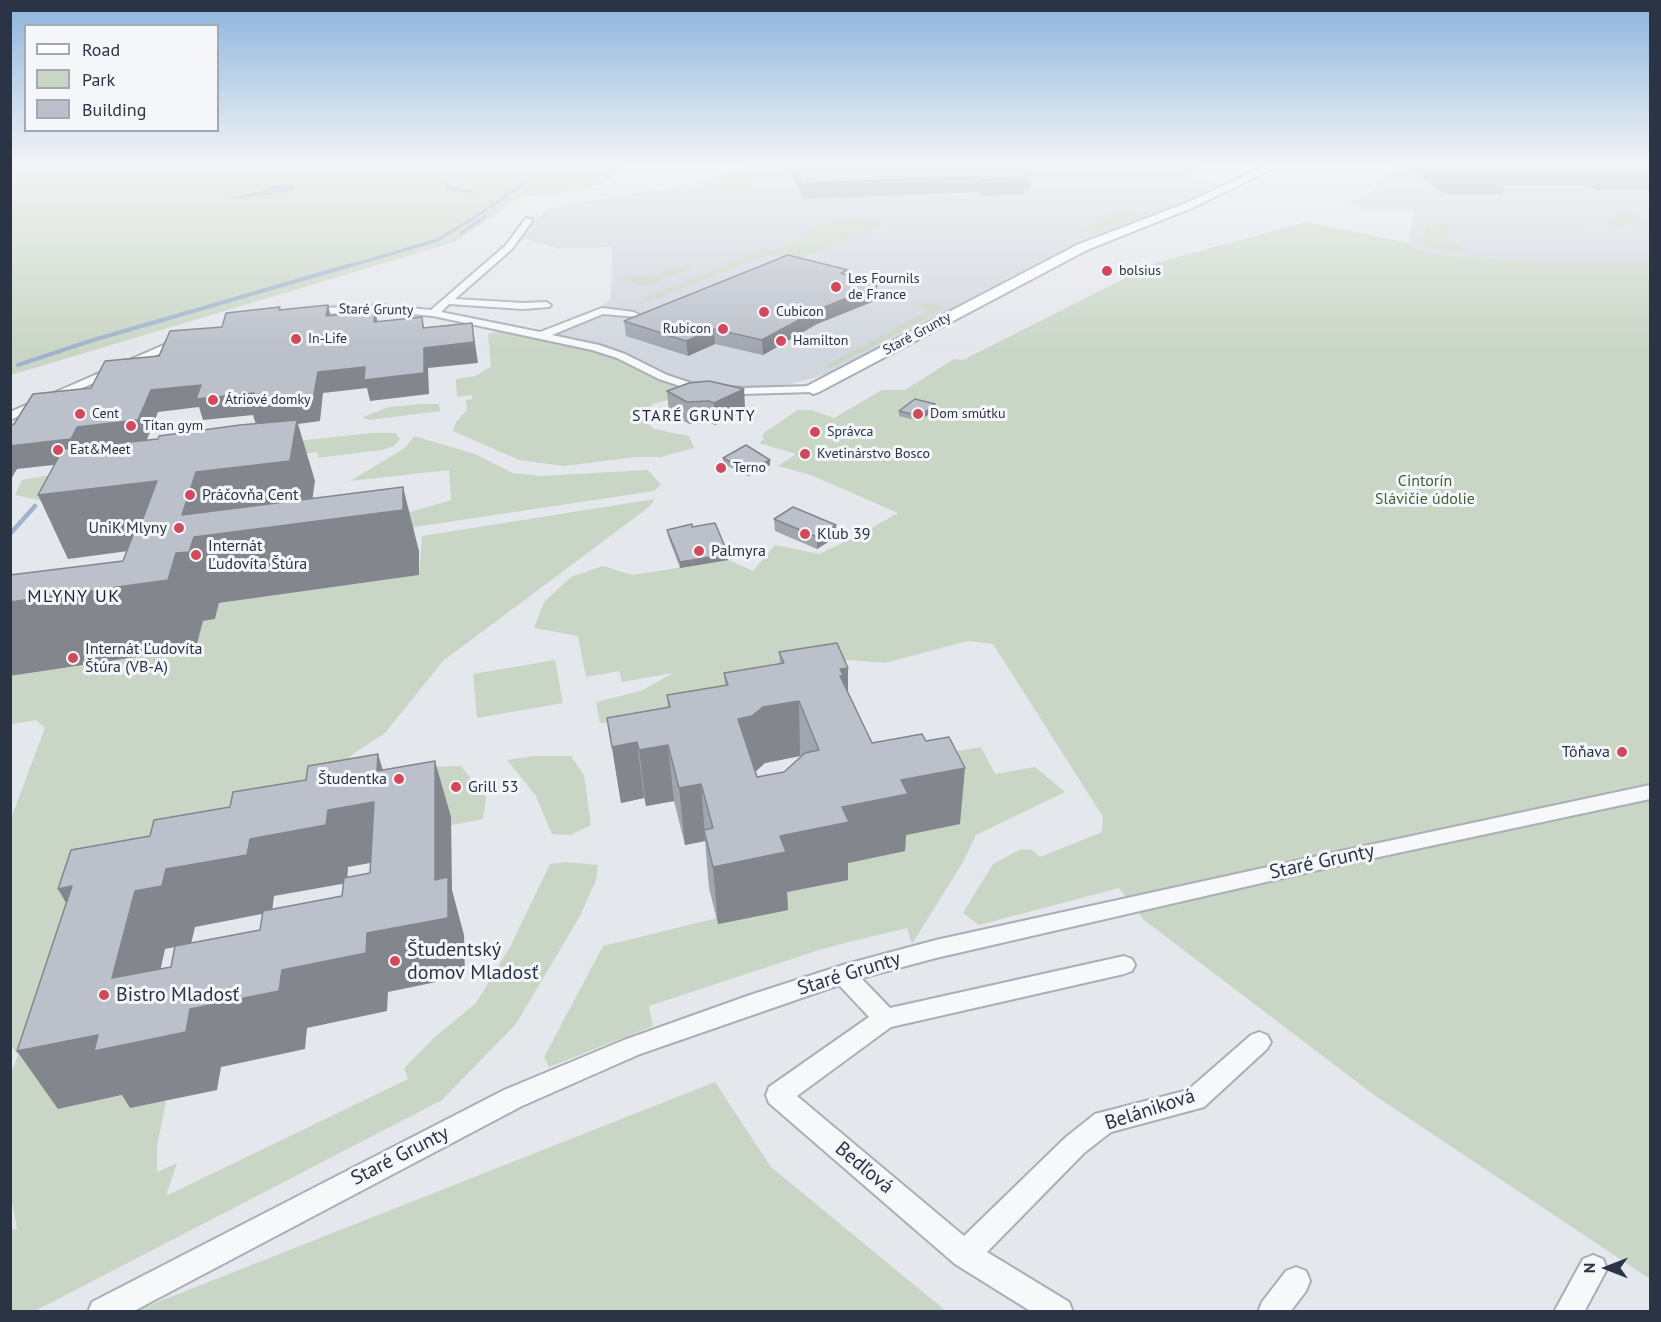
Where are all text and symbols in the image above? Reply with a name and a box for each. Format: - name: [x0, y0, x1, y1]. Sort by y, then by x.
- legend: [24, 24, 219, 132]
- text: Road: [82, 38, 120, 61]
- text: Park: [82, 68, 115, 91]
- text: Building: [82, 98, 146, 121]
- place label: bolsius: [1119, 263, 1161, 279]
- marker: bolsius: [1100, 264, 1114, 278]
- place label: Les Fournils de France: [848, 271, 920, 304]
- marker: Les Fournils de France: [829, 280, 843, 294]
- street label: Staré Grunty: [339, 301, 413, 319]
- place label: Cubicon: [776, 304, 824, 320]
- marker: Cubicon: [757, 305, 771, 319]
- street label: Staré Grunty: [880, 309, 954, 359]
- place label: Rubicon: [663, 321, 711, 337]
- marker: Rubicon: [716, 322, 730, 336]
- place label: In-Life: [308, 331, 347, 347]
- marker: In-Life: [289, 332, 303, 346]
- place label: Hamilton: [793, 333, 848, 349]
- marker: Hamilton: [774, 334, 788, 348]
- place label: Átriové domky: [225, 392, 311, 408]
- marker: Átriové domky: [206, 393, 220, 407]
- place label: Cent: [92, 406, 119, 422]
- district label: STARÉ GRUNTY: [632, 406, 756, 426]
- place label: Dom smútku: [930, 406, 1006, 422]
- marker: Cent: [73, 407, 87, 421]
- marker: Dom smútku: [911, 407, 925, 421]
- place label: Titan gym: [143, 418, 203, 434]
- marker: Titan gym: [124, 419, 138, 433]
- place label: Správca: [827, 424, 874, 440]
- marker: Správca: [808, 425, 822, 439]
- place label: Eat&Meet: [70, 442, 130, 458]
- marker: Eat&Meet: [51, 443, 65, 457]
- place label: Kvetinárstvo Bosco: [817, 446, 930, 462]
- marker: Kvetinárstvo Bosco: [798, 447, 812, 461]
- place label: Terno: [733, 460, 766, 476]
- marker: Terno: [714, 461, 728, 475]
- park label: Cintorín Slávičie údolie: [1375, 471, 1475, 509]
- place label: Práčovňa Cent: [202, 485, 299, 505]
- marker: Práčovňa Cent: [183, 488, 197, 502]
- place label: UniK Mlyny: [89, 518, 167, 538]
- marker: UniK Mlyny: [172, 521, 186, 535]
- place label: Klub 39: [817, 524, 870, 544]
- marker: Klub 39: [798, 527, 812, 541]
- place label: Internát Ľudovíta Štúra: [208, 536, 307, 574]
- place label: Palmyra: [711, 541, 766, 561]
- marker: Palmyra: [692, 544, 706, 558]
- marker: Internát Ľudovíta Štúra: [189, 548, 203, 562]
- district label: MLYNY UK: [27, 586, 121, 608]
- place label: Internát Ľudovíta Štúra (VB-A): [85, 639, 203, 677]
- marker: Internát Ľudovíta Štúra (VB-A): [66, 651, 80, 665]
- place label: Tôňava: [1562, 742, 1610, 762]
- marker: Tôňava: [1615, 745, 1629, 759]
- place label: Študentka: [318, 769, 387, 789]
- marker: Študentka: [392, 772, 406, 786]
- place label: Grill 53: [468, 777, 519, 797]
- marker: Grill 53: [449, 780, 463, 794]
- street label: Staré Grunty: [1267, 839, 1377, 885]
- place label: Študentský domov Mladosť: [407, 938, 538, 985]
- street label: Staré Grunty: [795, 947, 903, 1001]
- marker: Študentský domov Mladosť: [388, 954, 402, 968]
- place label: Bistro Mladosť: [116, 983, 239, 1007]
- marker: Bistro Mladosť: [97, 988, 111, 1002]
- street label: Belániková: [1102, 1084, 1198, 1136]
- street label: Staré Grunty: [347, 1121, 453, 1191]
- street label: Bedľová: [830, 1137, 898, 1199]
- north arrow: [1577, 1238, 1637, 1298]
- text: N: [1579, 1263, 1599, 1273]

